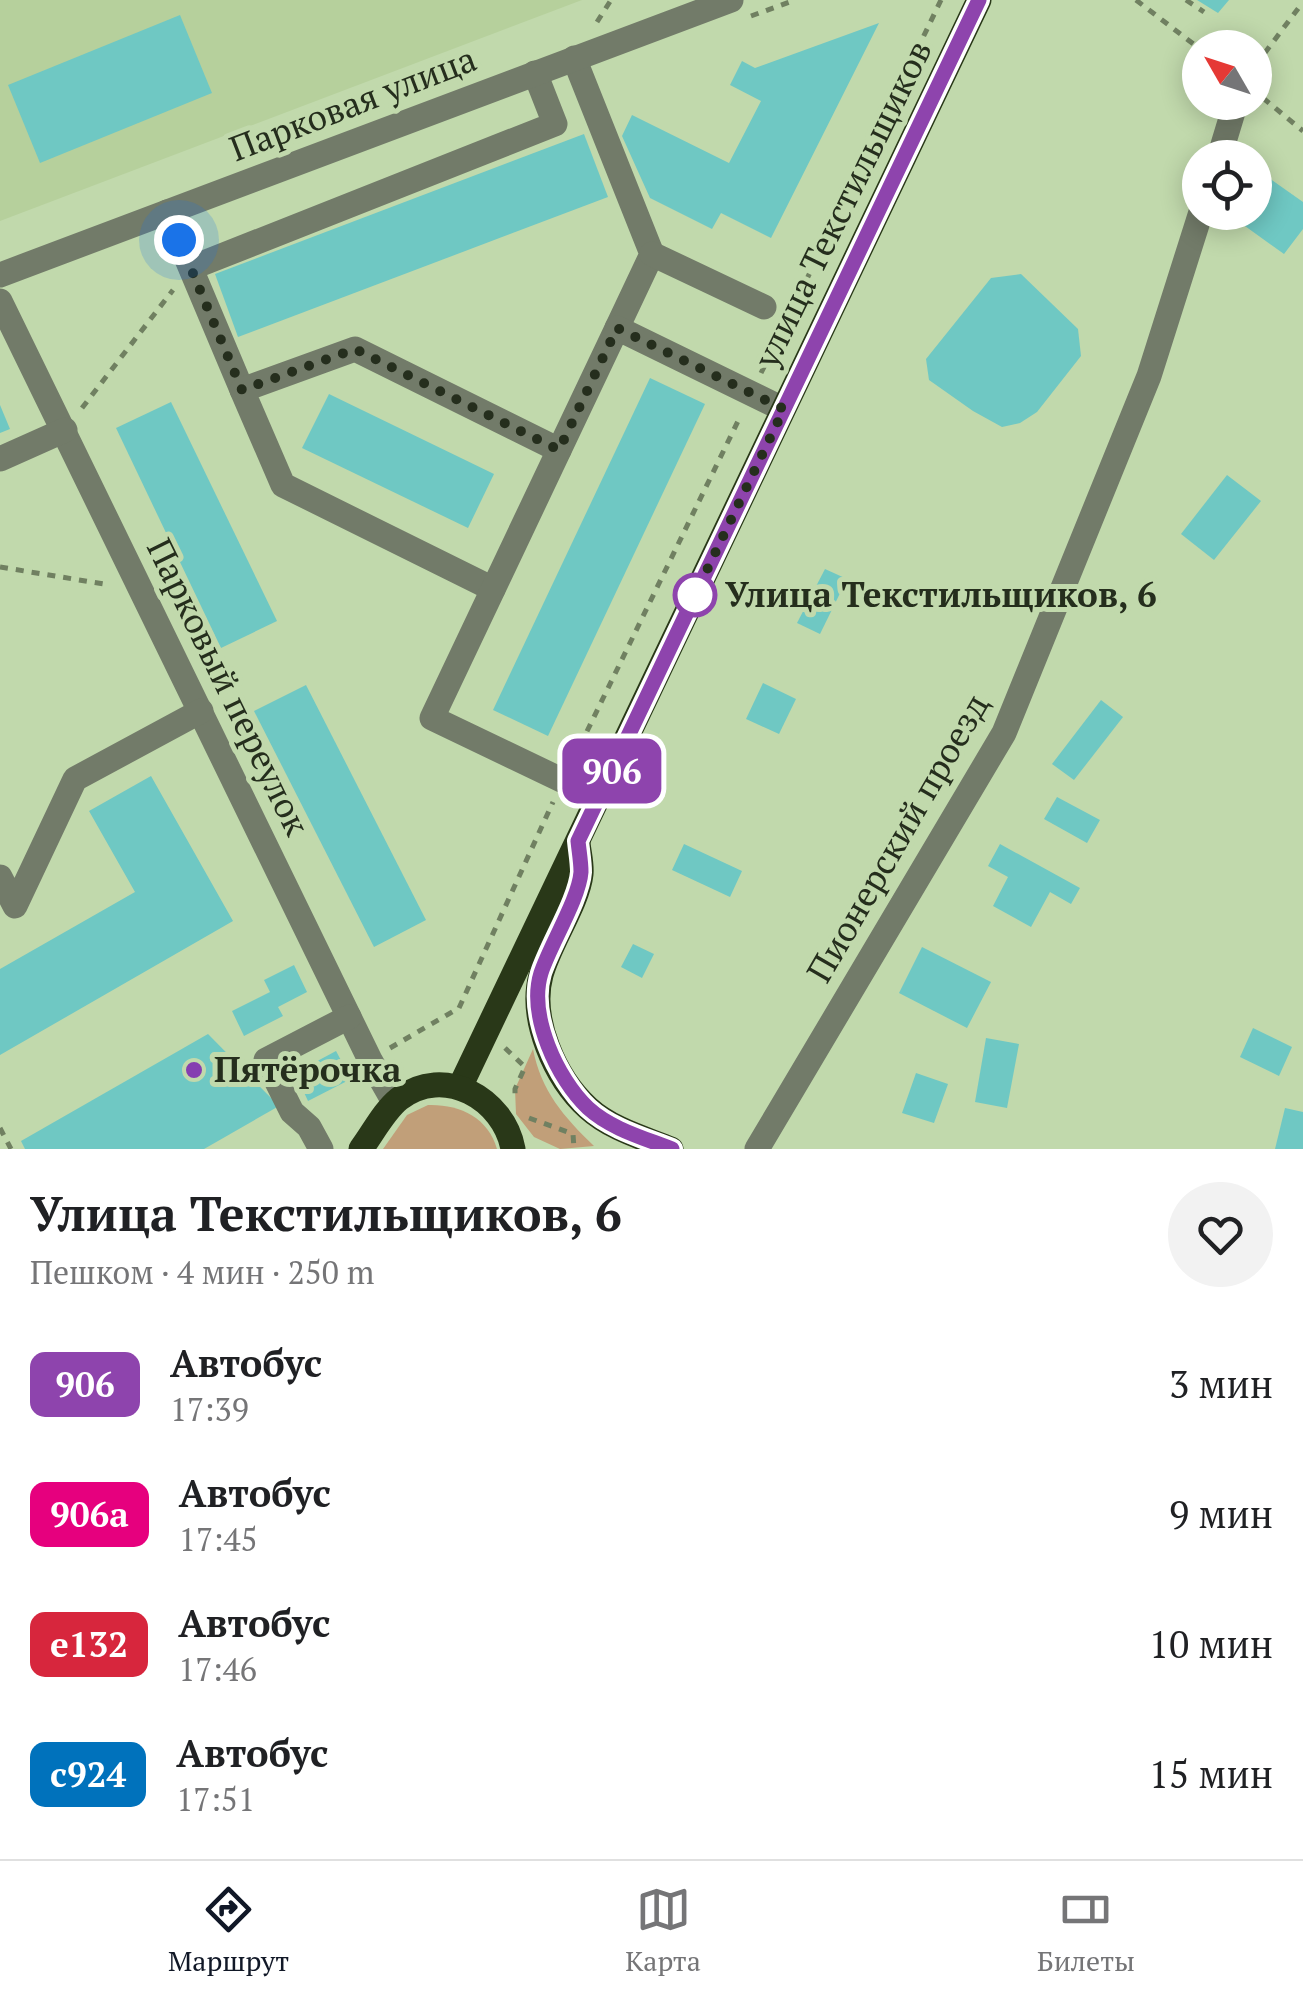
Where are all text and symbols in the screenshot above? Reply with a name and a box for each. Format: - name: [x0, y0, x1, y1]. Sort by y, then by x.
- north arrow: [1182, 30, 1272, 120]
- map controls: [1182, 30, 1272, 230]
- street label: улица Текстильщиков: [742, 32, 941, 376]
- street label: Парковая улица: [223, 35, 482, 171]
- button: locate: [1182, 140, 1272, 230]
- your location: [154, 215, 204, 265]
- street label: Парковый переулок: [137, 530, 321, 843]
- place label: Улица Текстильщиков, 6: [725, 571, 1157, 617]
- marker: Улица Текстильщиков, 6: [674, 574, 716, 616]
- street label: Пионерский проезд: [796, 685, 999, 990]
- line badge: 906: [554, 738, 670, 804]
- text: 906: [582, 748, 642, 794]
- place label: Пятёрочка: [214, 1046, 402, 1092]
- marker: Пятёрочка: [183, 1059, 205, 1081]
- text: Улица Текстильщиков, 6: [30, 1181, 622, 1245]
- button: heart: [1168, 1182, 1273, 1287]
- text: Пешком · 4 мин · 250 m: [30, 1251, 374, 1293]
- text: Автобус: [170, 1338, 322, 1388]
- text: 3 мин: [1169, 1359, 1273, 1409]
- text: 906: [55, 1361, 115, 1407]
- text: 17:39: [170, 1388, 249, 1430]
- text: Автобус: [179, 1468, 331, 1518]
- text: 9 мин: [1169, 1489, 1273, 1539]
- text: 906а: [50, 1491, 129, 1537]
- text: 17:45: [179, 1518, 258, 1560]
- text: Автобус: [178, 1598, 330, 1648]
- text: 10 мин: [1149, 1619, 1273, 1669]
- text: е132: [50, 1621, 128, 1667]
- text: 17:46: [178, 1648, 257, 1690]
- text: Автобус: [176, 1728, 328, 1778]
- text: 15 мин: [1149, 1749, 1273, 1799]
- text: с924: [50, 1751, 126, 1797]
- text: 17:51: [176, 1778, 255, 1820]
- tab: Маршрут: [168, 1882, 289, 1979]
- tab: Карта: [625, 1882, 701, 1979]
- tab: Билеты: [1037, 1882, 1135, 1979]

